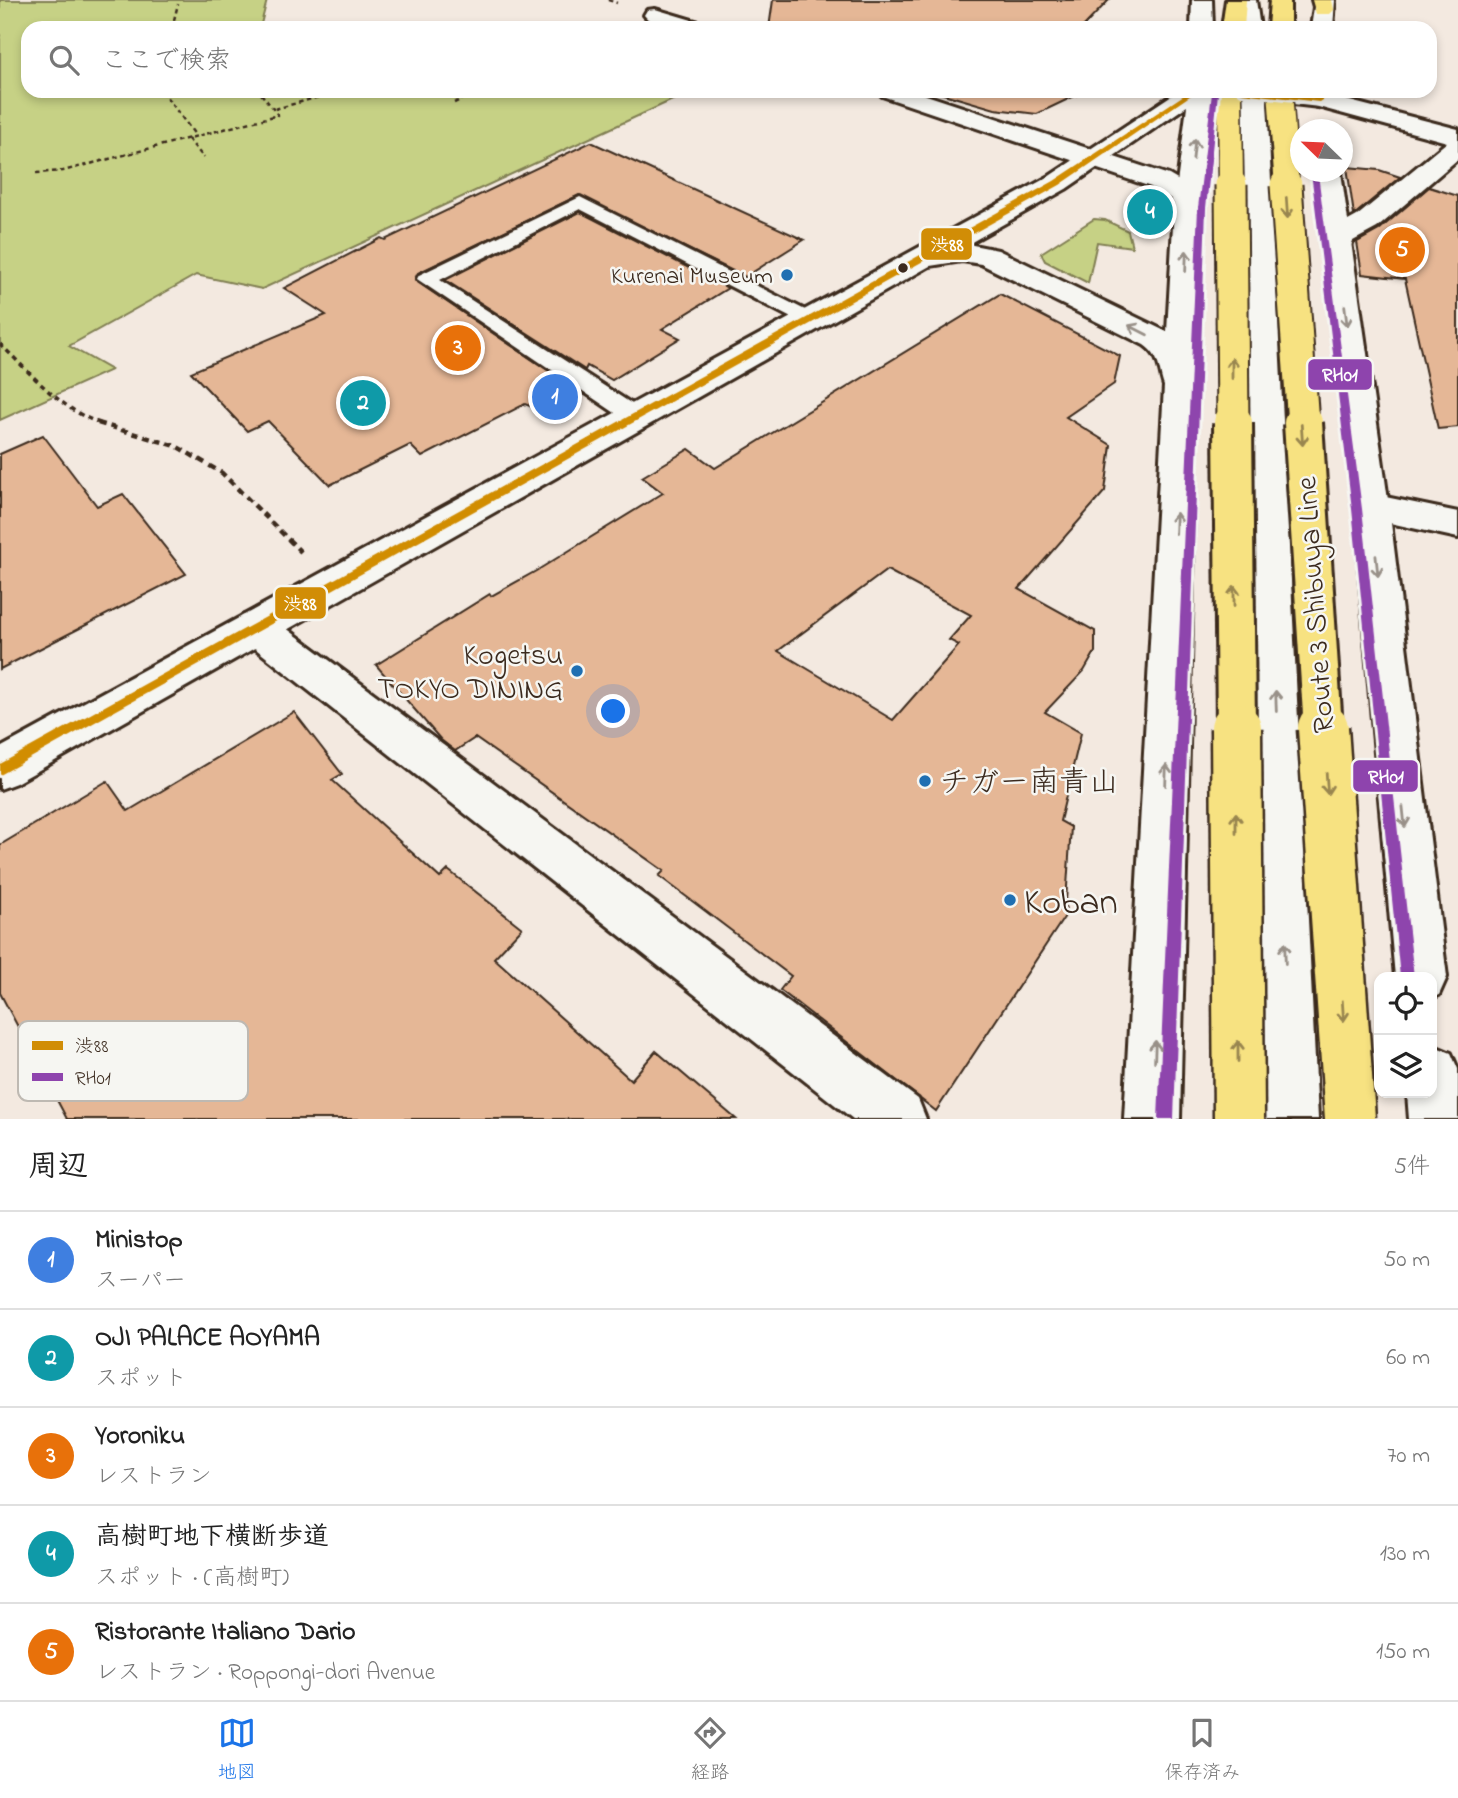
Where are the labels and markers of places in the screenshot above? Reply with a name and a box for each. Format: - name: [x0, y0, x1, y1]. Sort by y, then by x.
- pin: 4: [1127, 186, 1173, 238]
- pin: 5: [1379, 224, 1425, 276]
- place label: Kurenai Museum: [611, 260, 773, 295]
- unlabelled marker: [896, 261, 910, 275]
- marker: Kurenai Museum: [779, 267, 795, 283]
- pin: 3: [435, 322, 481, 374]
- pin: 1: [532, 371, 578, 423]
- pin: 2: [340, 377, 386, 429]
- place label: Kogetsu TOKYO DINING: [377, 635, 563, 713]
- marker: Kogetsu TOKYO DINING: [569, 663, 585, 679]
- place label: チガー南青山: [939, 762, 1119, 806]
- marker: チガー南青山: [917, 773, 933, 789]
- place label: Koban: [1024, 877, 1118, 931]
- marker: Koban: [1002, 892, 1018, 908]

